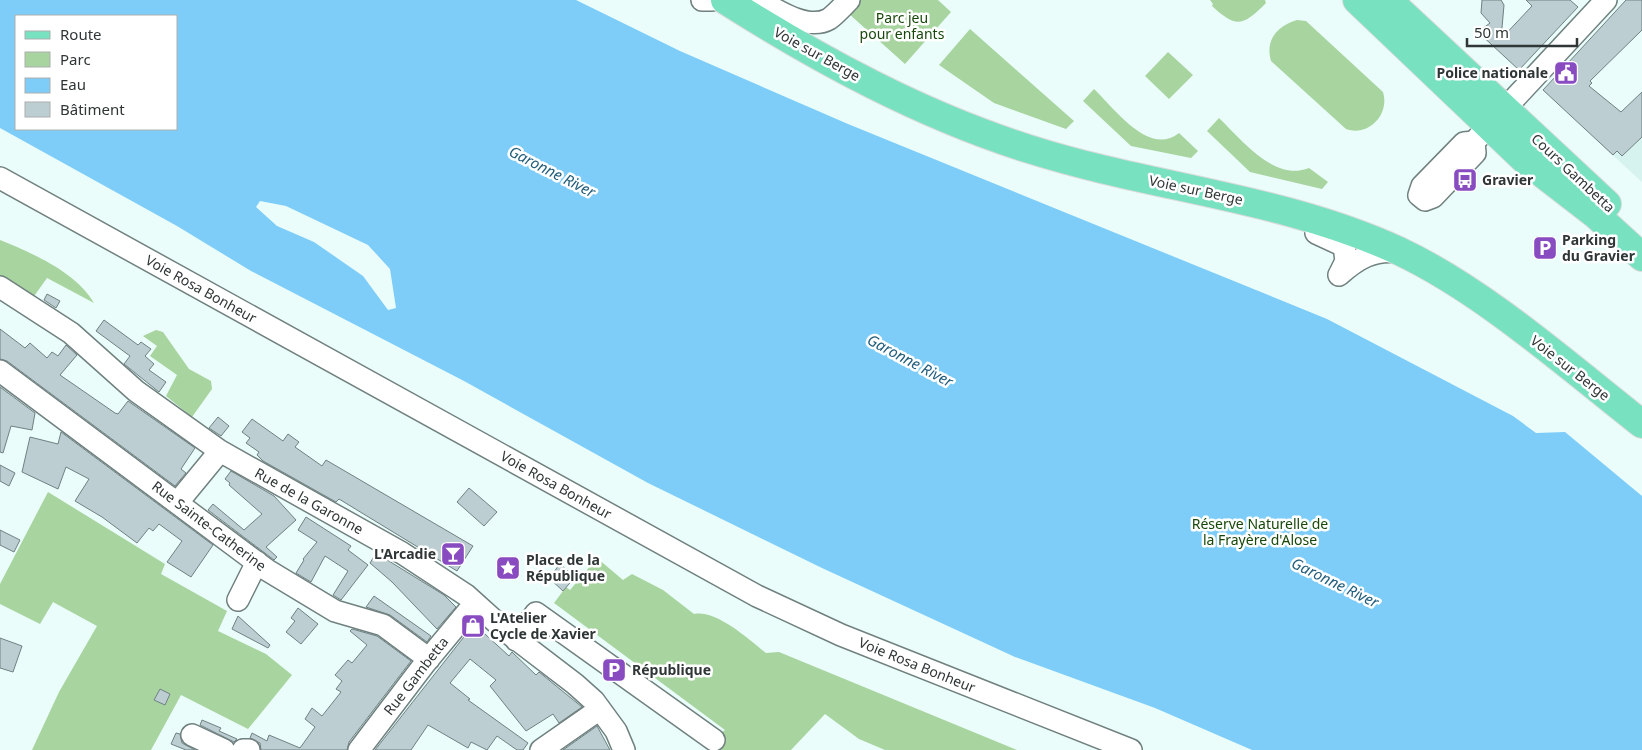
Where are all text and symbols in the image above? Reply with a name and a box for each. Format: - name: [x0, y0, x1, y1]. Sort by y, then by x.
- park label: Parc jeu pour enfants: [860, 8, 945, 43]
- legend: [15, 15, 178, 130]
- scale bar: [1467, 15, 1577, 47]
- street label: Voie sur Berge: [771, 22, 864, 85]
- text: 50 m: [1474, 22, 1509, 42]
- text: Route: [60, 24, 102, 44]
- text: Parc: [60, 49, 91, 69]
- public building icon: Police nationale: [1553, 60, 1579, 86]
- place label: Police nationale: [1436, 63, 1548, 82]
- text: Eau: [60, 74, 86, 94]
- text: Bâtiment: [60, 99, 125, 119]
- street label: Cours Gambetta: [1527, 129, 1619, 216]
- water label: Garonne River: [506, 141, 600, 202]
- bus stop icon: Gravier: [1452, 167, 1478, 193]
- street label: Voie sur Berge: [1147, 170, 1245, 209]
- place label: Gravier: [1482, 170, 1534, 189]
- place label: Parking du Gravier: [1562, 230, 1636, 265]
- parking icon: Parking du Gravier: [1532, 235, 1558, 261]
- street label: Voie Rosa Bonheur: [142, 250, 260, 327]
- water label: Garonne River: [864, 329, 958, 392]
- street label: Voie sur Berge: [1527, 331, 1614, 405]
- street label: Voie Rosa Bonheur: [497, 446, 615, 523]
- street label: Rue de la Garonne: [252, 463, 367, 538]
- street label: Rue Sainte-Catherine: [148, 476, 270, 575]
- park label: Réserve Naturelle de la Frayère d'Alose: [1192, 514, 1328, 549]
- bar icon: L'Arcadie: [440, 541, 466, 567]
- place label: L'Arcadie: [374, 544, 436, 563]
- place label: Place de la République: [526, 550, 605, 585]
- water label: Garonne River: [1289, 552, 1383, 612]
- place icon: Place de la République: [495, 555, 521, 581]
- place label: L'Atelier Cycle de Xavier: [490, 608, 597, 643]
- shop icon: L'Atelier Cycle de Xavier: [460, 613, 486, 639]
- street label: Voie Rosa Bonheur: [856, 632, 979, 697]
- street label: Rue Gambetta: [379, 633, 452, 719]
- parking icon: République: [601, 657, 627, 683]
- place label: République: [632, 660, 711, 679]

